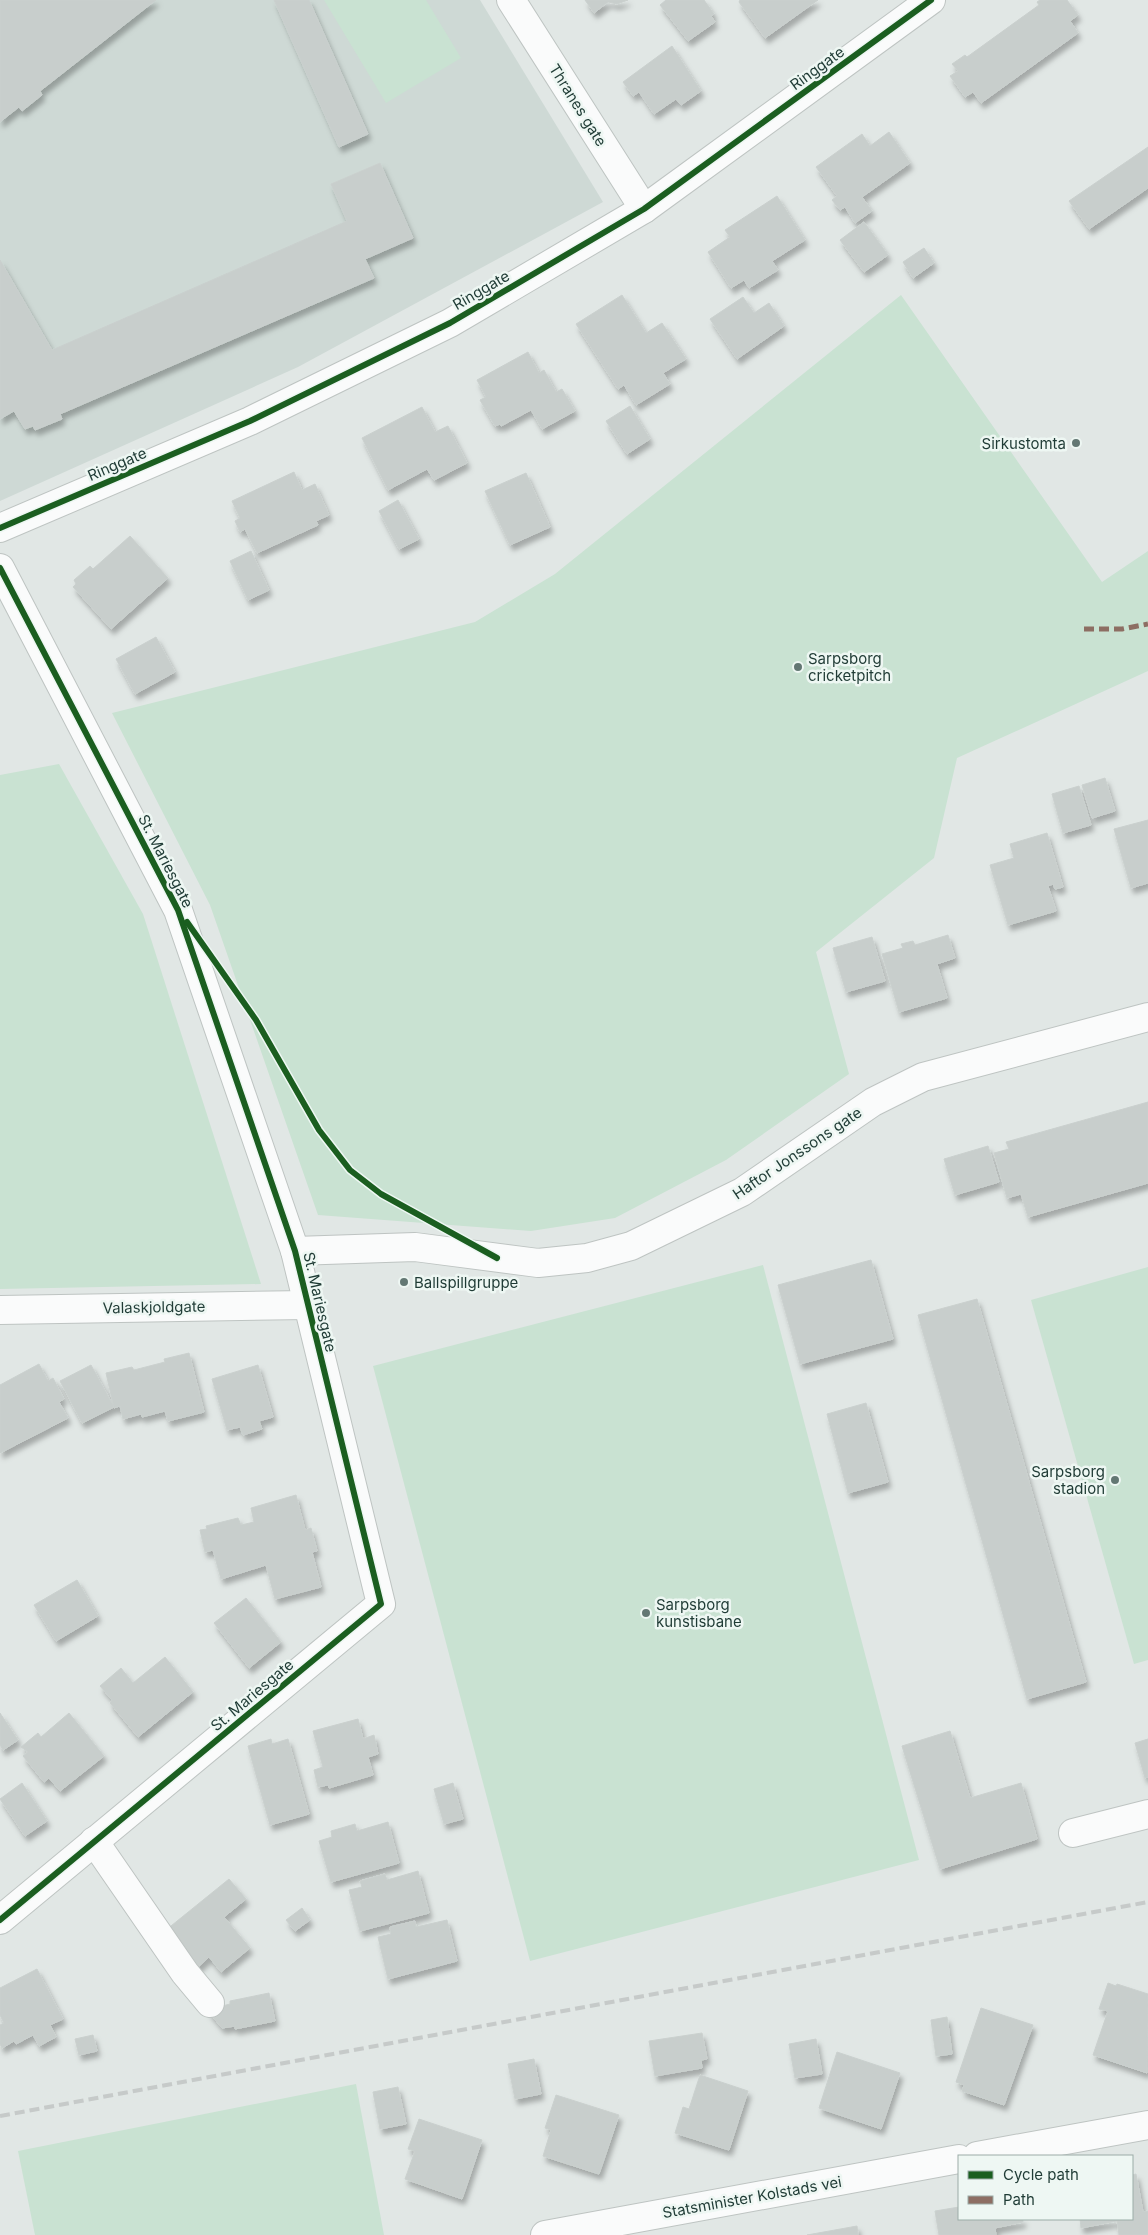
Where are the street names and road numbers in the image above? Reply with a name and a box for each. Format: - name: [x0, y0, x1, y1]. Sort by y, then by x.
- street label: Ringgate: [786, 42, 848, 94]
- street label: Thranes gate: [545, 60, 611, 150]
- street label: Ringgate: [449, 266, 513, 314]
- street label: Ringgate: [85, 443, 149, 485]
- street label: St. Mariesgate: [134, 811, 198, 911]
- street label: Haftor Jonssons gate: [729, 1103, 865, 1203]
- street label: St. Mariesgate: [299, 1250, 341, 1354]
- street label: Valaskjoldgate: [102, 1297, 206, 1317]
- street label: St. Mariesgate: [207, 1655, 297, 1735]
- street label: Statsminister Kolstads vei: [661, 2172, 843, 2222]

